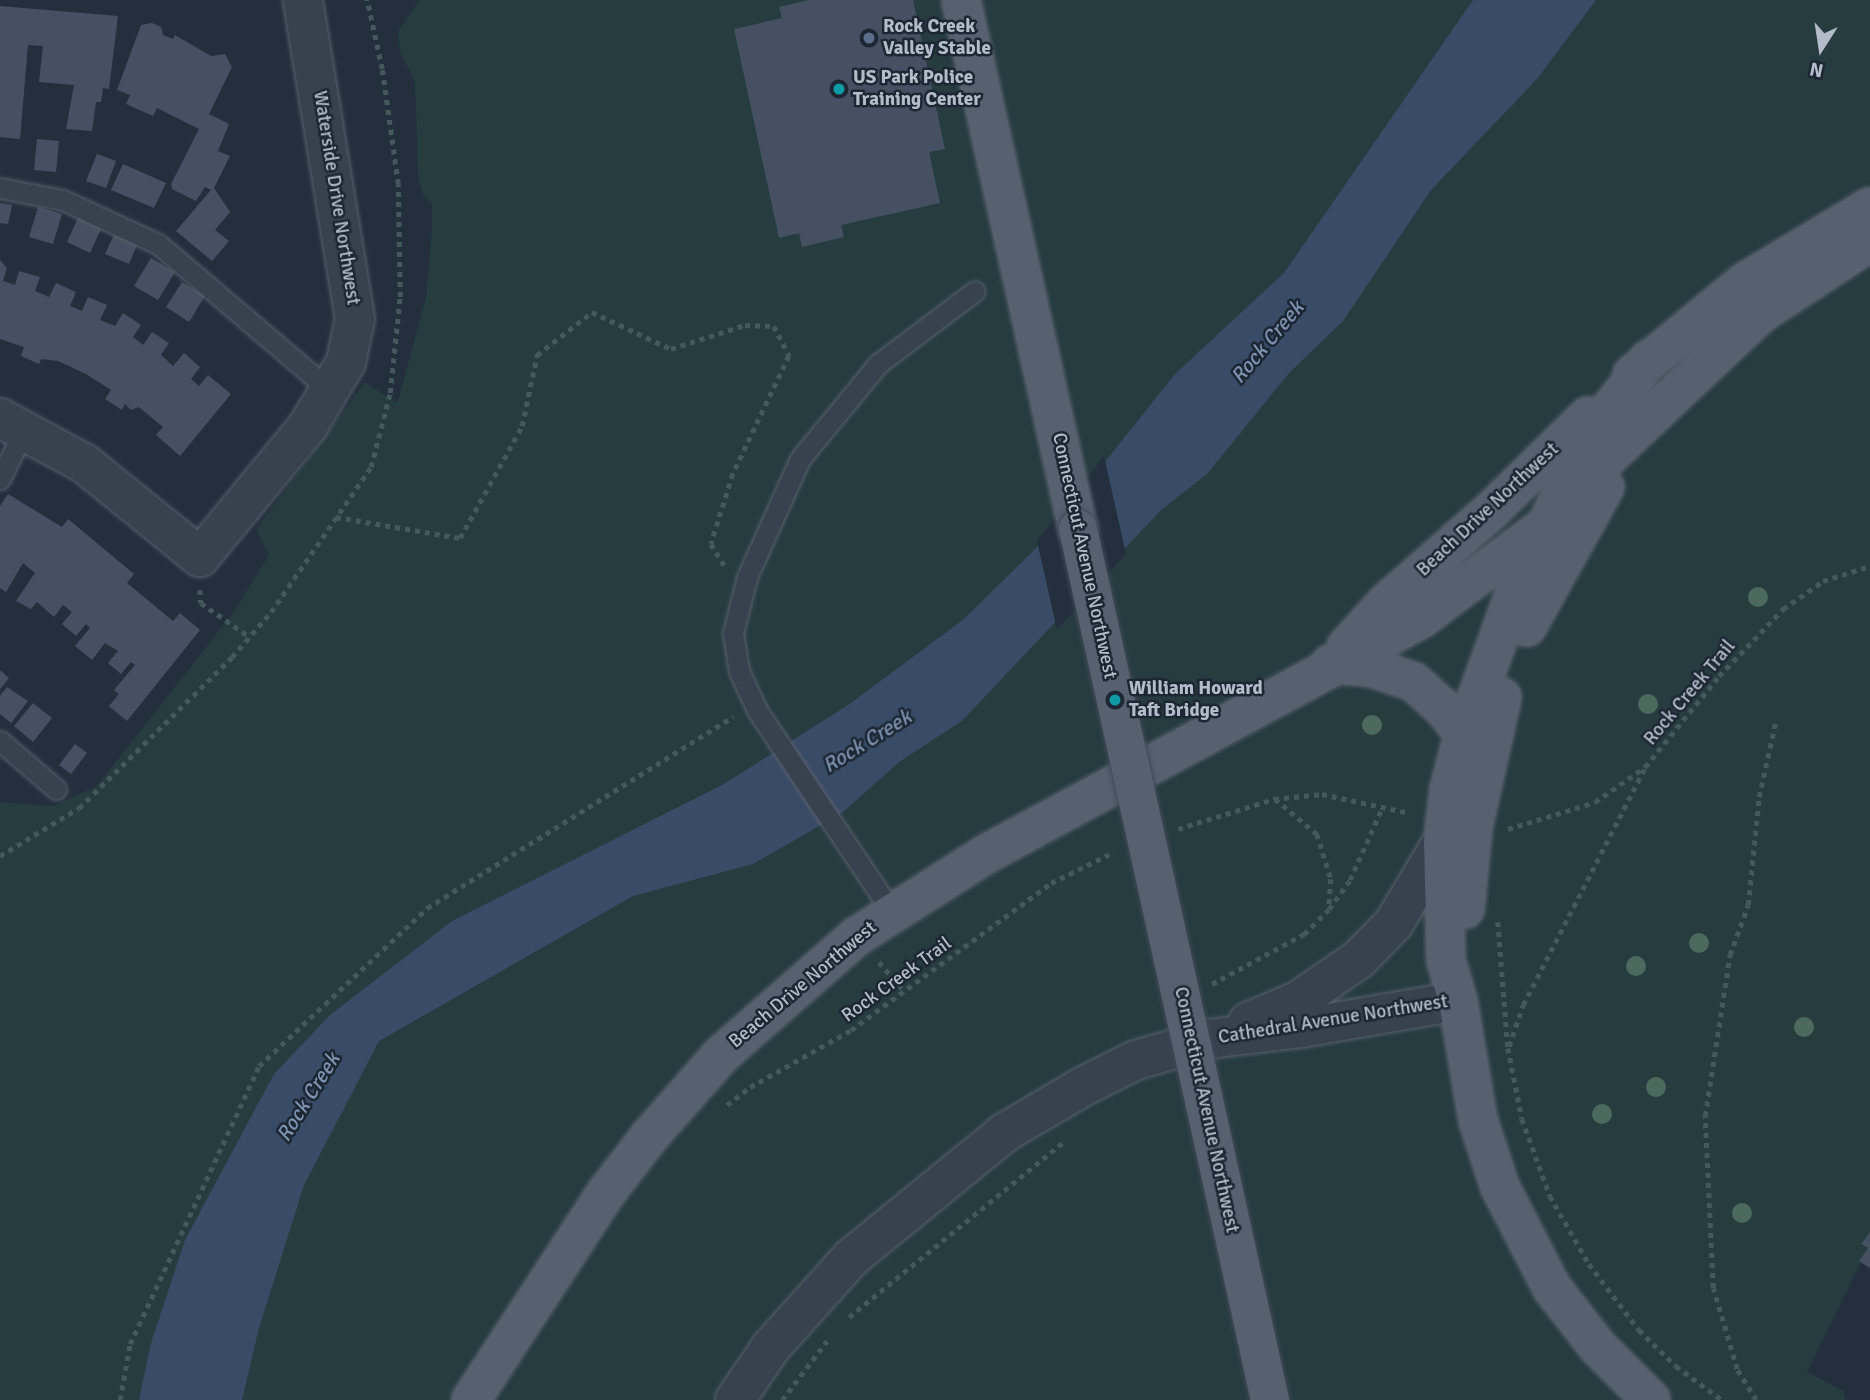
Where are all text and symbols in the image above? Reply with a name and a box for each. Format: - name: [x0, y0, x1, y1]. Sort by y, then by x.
- north arrow: [1786, 14, 1856, 84]
- place label: Rock Creek Valley Stable: [883, 16, 991, 60]
- marker: Rock Creek Valley Stable: [861, 30, 877, 46]
- text: N: [1808, 56, 1826, 83]
- place label: US Park Police Training Center: [853, 67, 981, 111]
- marker: US Park Police Training Center: [831, 81, 847, 97]
- street label: Waterside Drive Northwest: [308, 89, 364, 307]
- water label: Rock Creek: [1225, 296, 1309, 388]
- street label: Connecticut Avenue Northwest: [1047, 431, 1121, 681]
- street label: Beach Drive Northwest: [1412, 438, 1564, 582]
- street label: Rock Creek Trail: [1639, 636, 1741, 750]
- place label: William Howard Taft Bridge: [1129, 678, 1263, 722]
- marker: William Howard Taft Bridge: [1107, 692, 1123, 708]
- water label: Rock Creek: [818, 704, 916, 778]
- street label: Beach Drive Northwest: [725, 917, 881, 1053]
- street label: Rock Creek Trail: [838, 932, 956, 1028]
- street label: Connecticut Avenue Northwest: [1169, 985, 1243, 1235]
- street label: Cathedral Avenue Northwest: [1217, 991, 1449, 1049]
- water label: Rock Creek: [271, 1048, 345, 1146]

